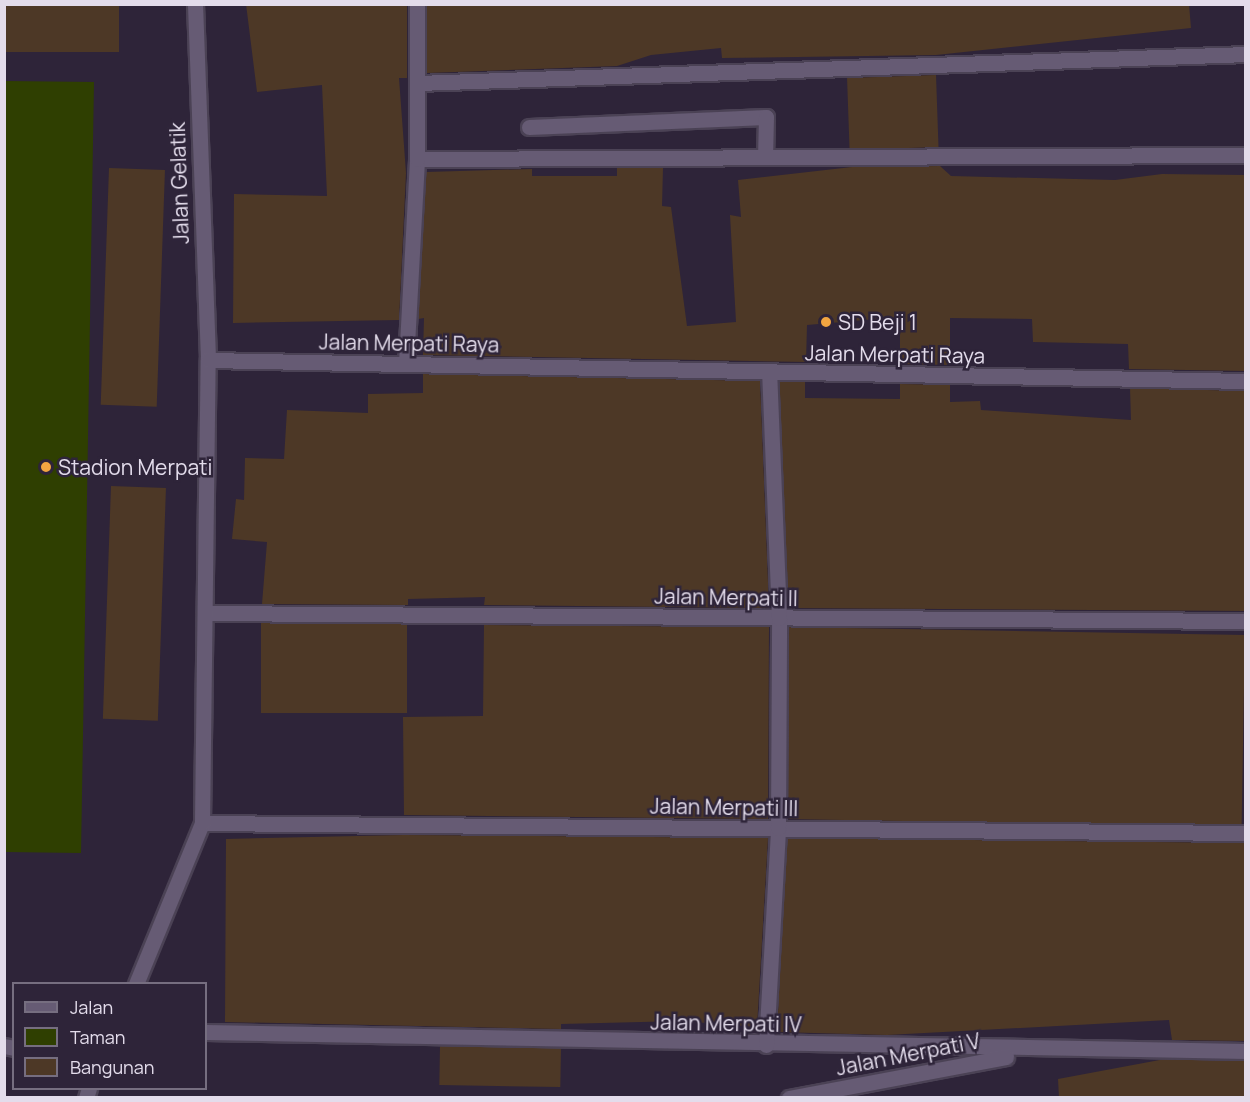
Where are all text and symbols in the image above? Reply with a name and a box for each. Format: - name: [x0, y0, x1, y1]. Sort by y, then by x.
- street label: Jalan Gelatik: [164, 122, 194, 244]
- place label: SD Beji 1: [838, 309, 917, 335]
- marker: SD Beji 1: [819, 315, 833, 329]
- street label: Jalan Merpati Raya: [319, 329, 499, 357]
- street label: Jalan Merpati Raya: [805, 340, 985, 368]
- place label: Stadion Merpati: [58, 454, 212, 480]
- marker: Stadion Merpati: [39, 460, 53, 474]
- street label: Jalan Merpati II: [654, 583, 798, 611]
- street label: Jalan Merpati III: [650, 793, 798, 821]
- legend: [12, 982, 207, 1090]
- text: Jalan: [70, 995, 113, 1019]
- street label: Jalan Merpati IV: [650, 1009, 802, 1037]
- text: Taman: [70, 1025, 125, 1049]
- street label: Jalan Merpati V: [834, 1028, 982, 1080]
- text: Bangunan: [70, 1055, 154, 1079]

